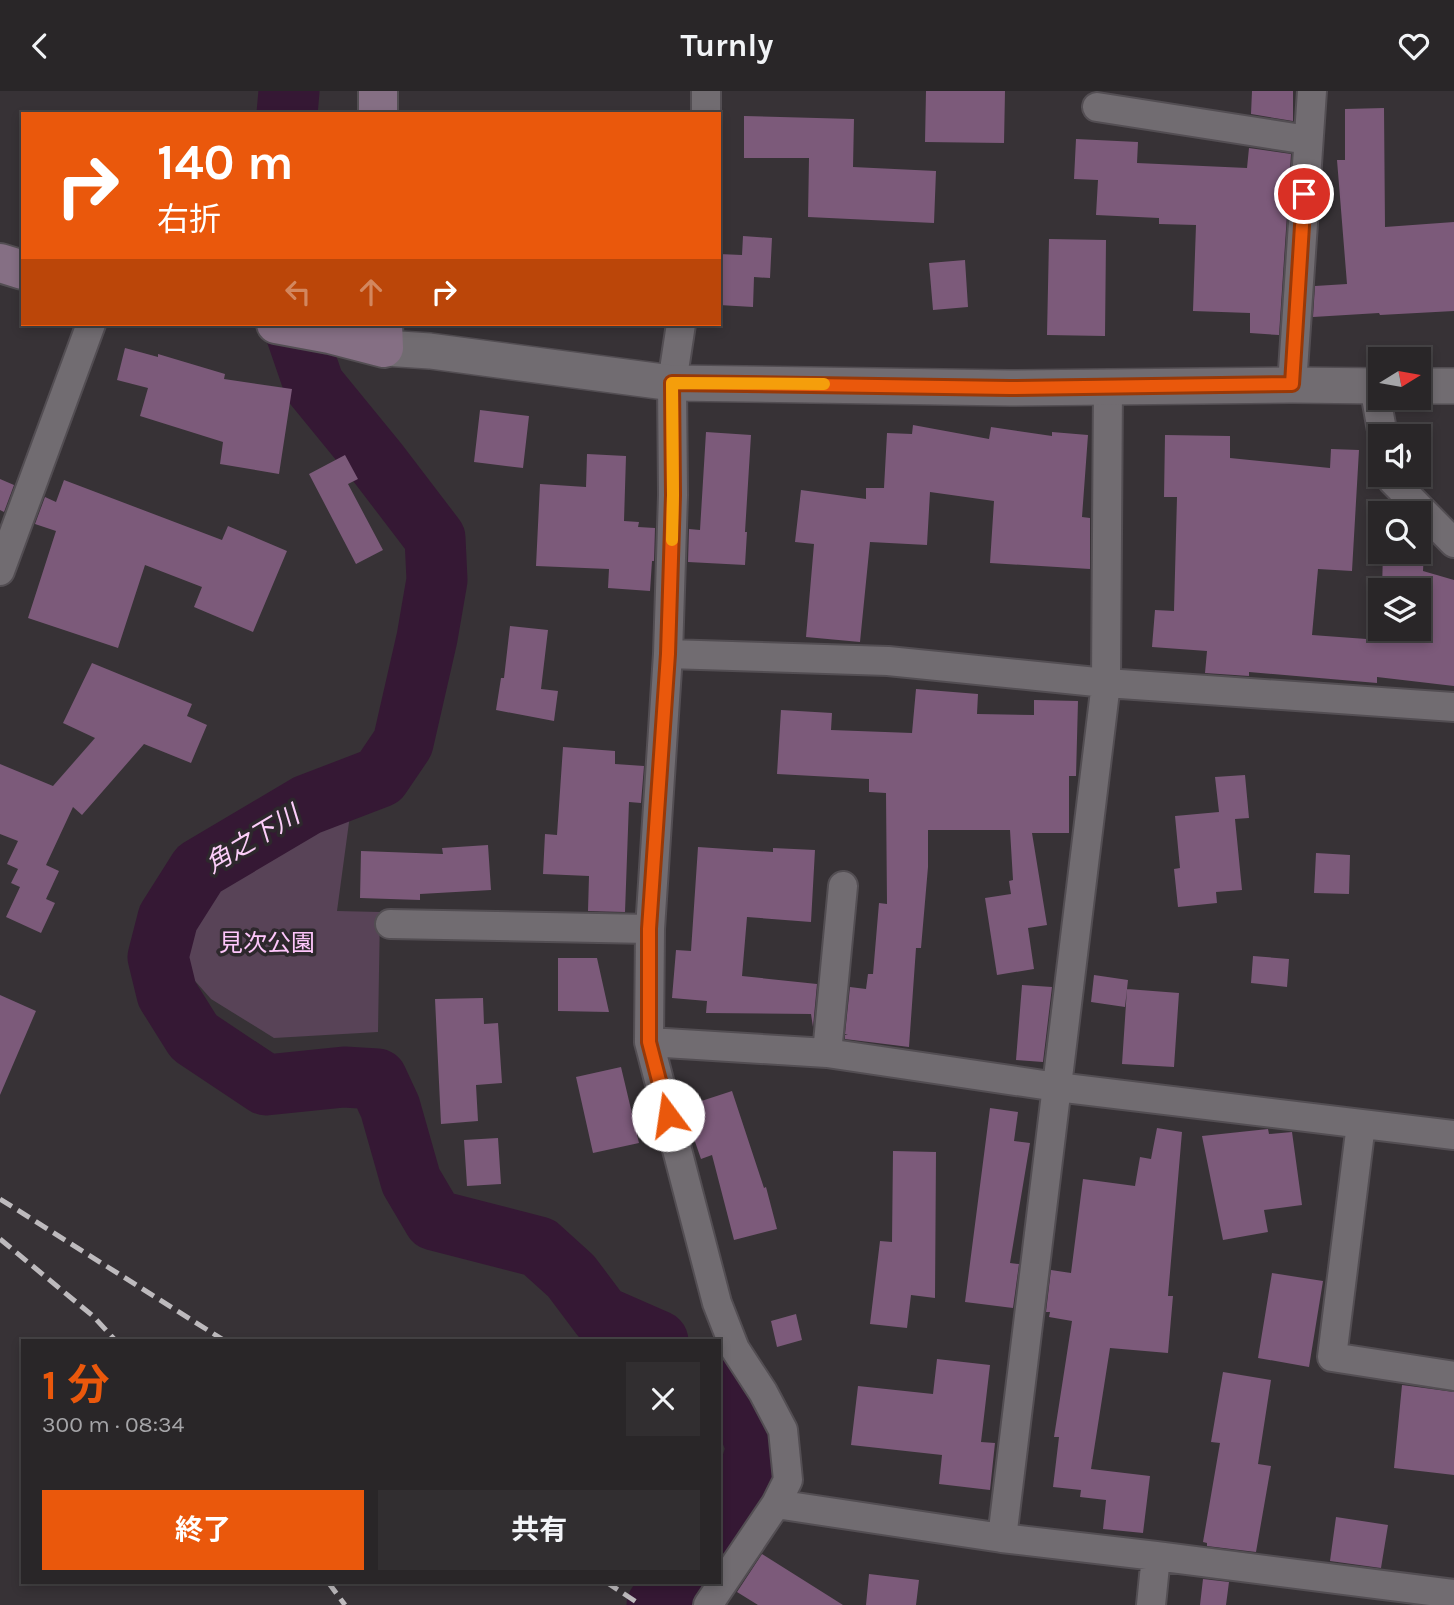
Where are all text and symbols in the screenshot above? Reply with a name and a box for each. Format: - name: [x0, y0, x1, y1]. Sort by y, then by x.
- icon: back: [21, 27, 59, 65]
- text: Turnly: [681, 27, 773, 64]
- icon: heart: [1395, 27, 1433, 65]
- text: 140 m: [157, 134, 294, 191]
- icon: right: [42, 140, 133, 231]
- pin: [1274, 164, 1334, 224]
- icon: arrive: [1285, 175, 1323, 213]
- text: 右折: [157, 201, 221, 238]
- icon: left: [279, 273, 317, 311]
- icon: ahead: [352, 273, 390, 311]
- icon: right: [425, 273, 463, 311]
- north arrow: [1368, 347, 1432, 409]
- map controls: [1368, 347, 1431, 641]
- button: sound: [1368, 424, 1431, 487]
- button: search: [1368, 501, 1431, 564]
- button: layers: [1368, 578, 1431, 641]
- water label: 角之下川: [200, 798, 307, 880]
- park label: 見次公園: [219, 929, 315, 957]
- position arrow: [631, 1078, 705, 1152]
- text: 1 分: [42, 1360, 110, 1410]
- button: close: [626, 1362, 700, 1436]
- text: 300 m · 08:34: [42, 1411, 184, 1438]
- button: 終了: [42, 1490, 364, 1570]
- button: 共有: [378, 1490, 700, 1570]

